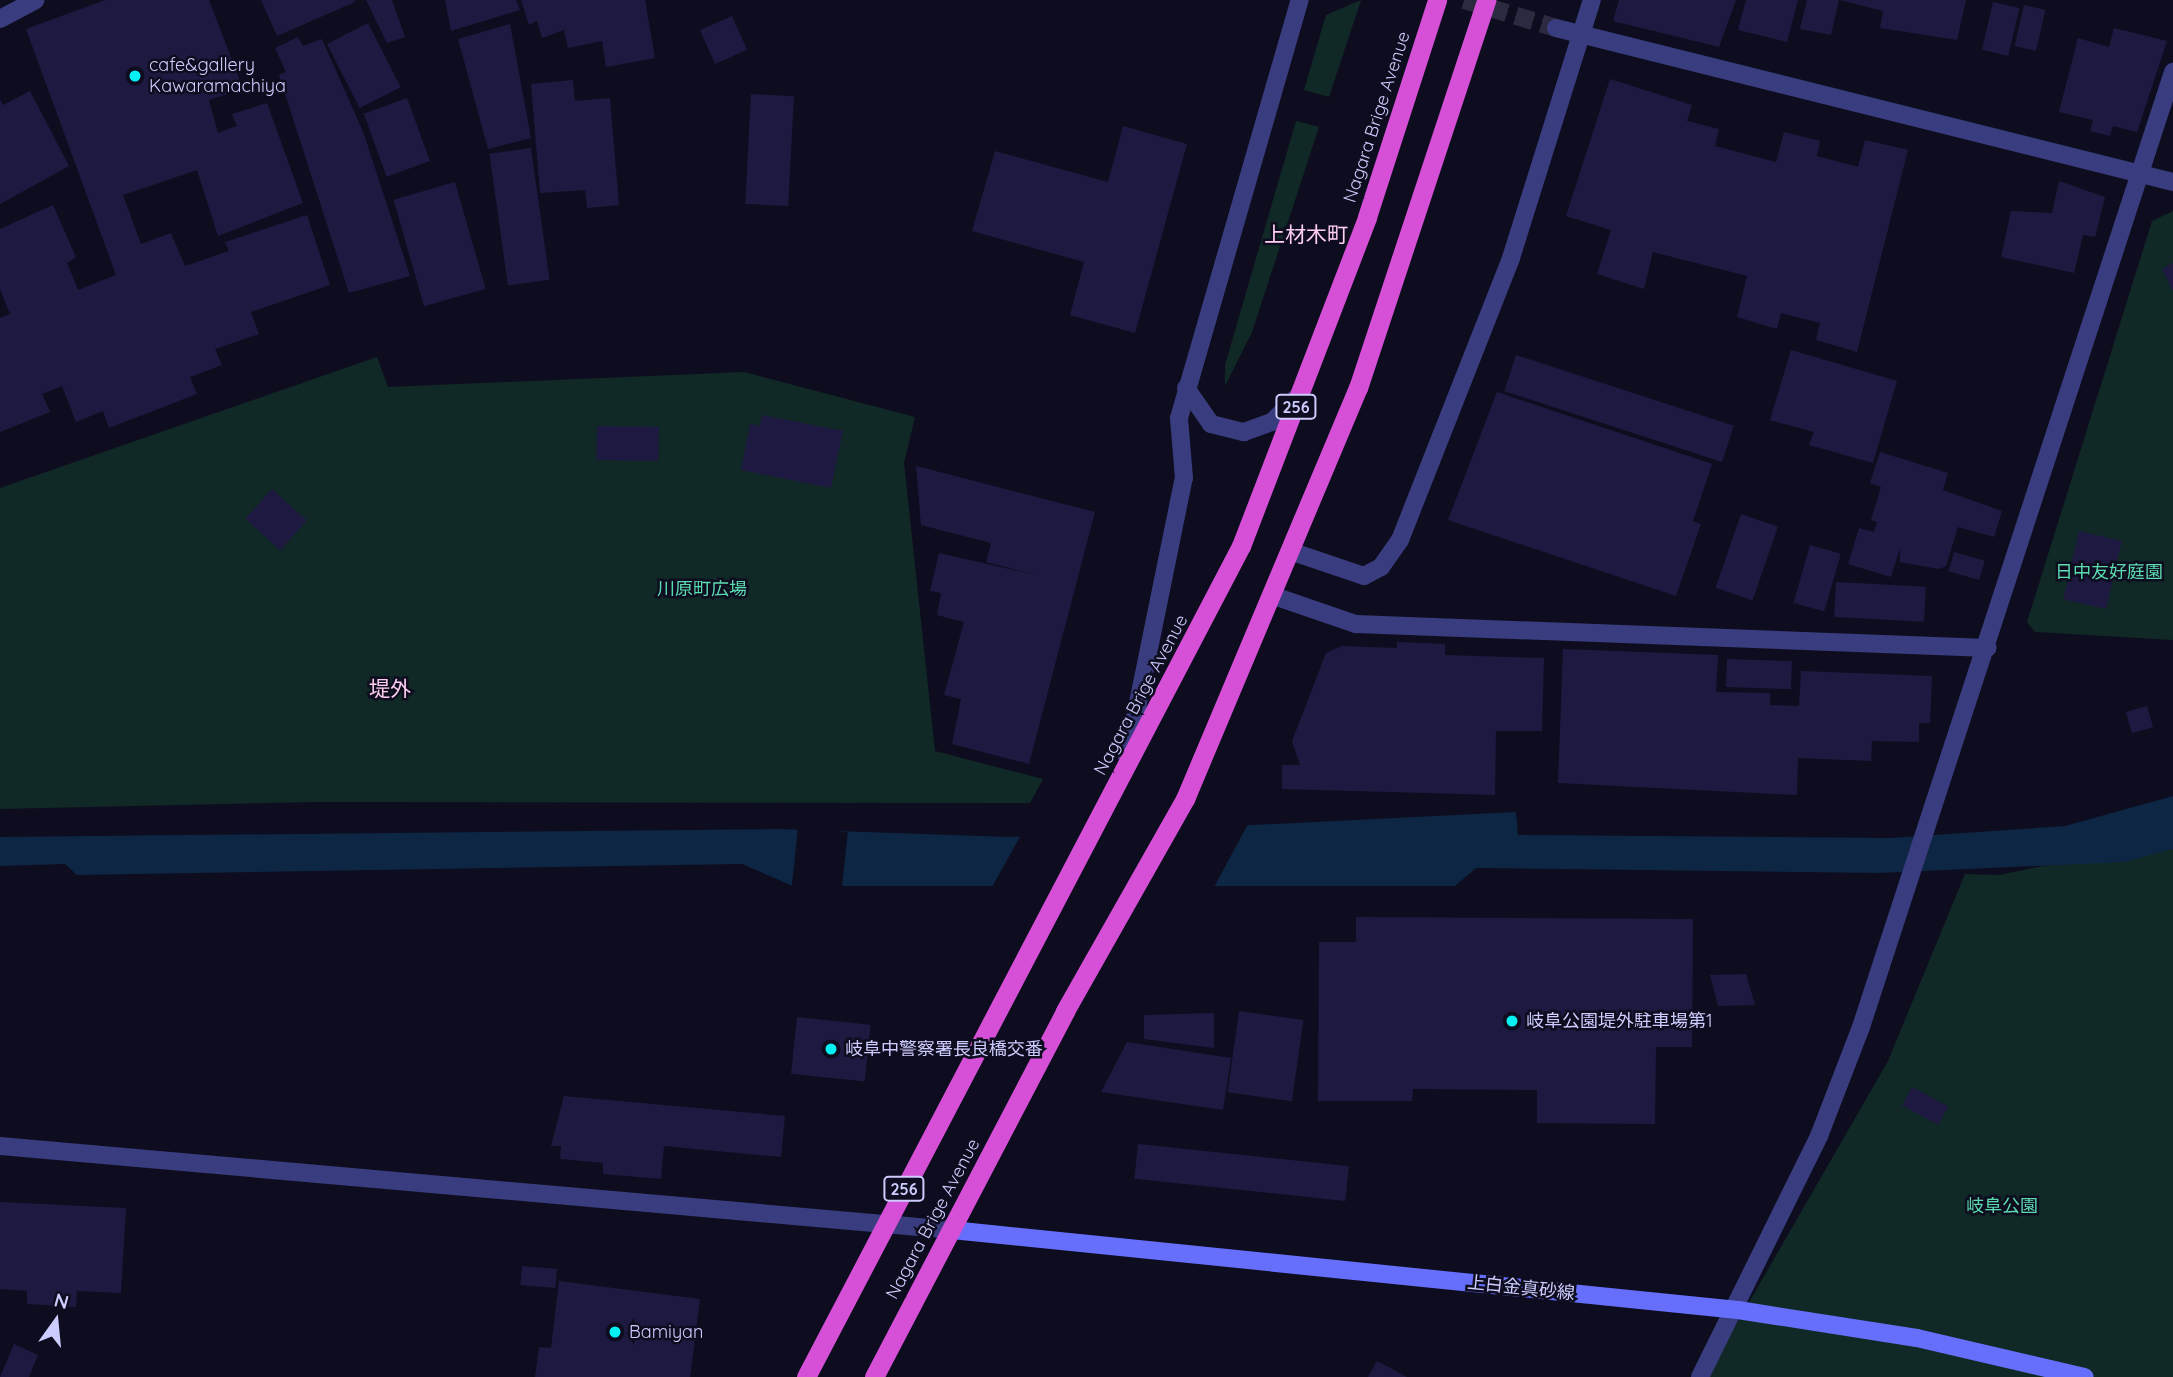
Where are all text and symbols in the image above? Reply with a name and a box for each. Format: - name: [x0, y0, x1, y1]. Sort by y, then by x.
- street label: Nagara Brige Avenue: [1339, 29, 1415, 205]
- place label: cafe&gallery Kawaramachiya: [149, 55, 286, 98]
- marker: cafe&gallery Kawaramachiya: [127, 68, 143, 84]
- district label: 上材木町: [1264, 221, 1348, 247]
- road number: 256: [1275, 394, 1317, 420]
- park label: 日中友好庭園: [2055, 561, 2163, 583]
- park label: 川原町広場: [657, 578, 747, 600]
- street label: Nagara Brige Avenue: [1090, 611, 1192, 779]
- district label: 堤外: [369, 675, 411, 701]
- place label: 岐阜公園堤外駐車場第1: [1526, 1010, 1713, 1032]
- marker: 岐阜公園堤外駐車場第1: [1504, 1013, 1520, 1029]
- place label: 岐阜中警察署長良橋交番: [845, 1038, 1043, 1060]
- marker: 岐阜中警察署長良橋交番: [823, 1041, 839, 1057]
- street label: Nagara Brige Avenue: [882, 1135, 984, 1303]
- road number: 256: [883, 1176, 925, 1202]
- park label: 岐阜公園: [1966, 1195, 2038, 1217]
- street label: 上白金真砂線: [1466, 1272, 1576, 1304]
- north arrow: [21, 1286, 91, 1356]
- text: N: [52, 1287, 71, 1314]
- place label: Bamiyan: [629, 1321, 703, 1343]
- marker: Bamiyan: [607, 1324, 623, 1340]

